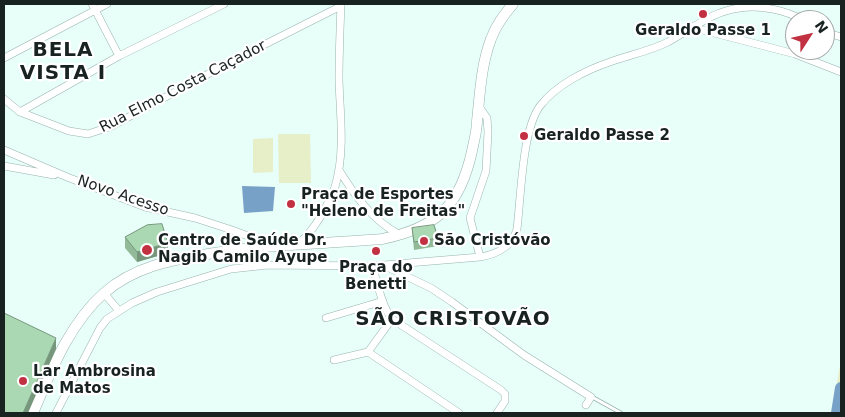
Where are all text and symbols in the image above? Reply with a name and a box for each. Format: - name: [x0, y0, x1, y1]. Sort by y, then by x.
- marker: Geraldo Passe 1: [697, 8, 709, 20]
- north arrow: [785, 10, 835, 60]
- text: N: [812, 18, 831, 36]
- place label: Geraldo Passe 1: [635, 22, 771, 40]
- street label: Rua Elmo Costa Caçador: [97, 37, 269, 137]
- district label: BELA VISTA I: [19, 39, 107, 86]
- place label: Geraldo Passe 2: [534, 127, 670, 145]
- marker: Geraldo Passe 2: [518, 130, 530, 142]
- street label: Novo Acesso: [75, 172, 171, 220]
- place label: Praça de Esportes "Heleno de Freitas": [301, 186, 465, 221]
- marker: Praça de Esportes "Heleno de Freitas": [285, 198, 297, 210]
- place label: Centro de Saúde Dr. Nagib Camilo Ayupe: [158, 232, 328, 267]
- place label: São Cristóvão: [434, 232, 551, 250]
- marker: São Cristóvão: [418, 235, 430, 247]
- marker: Centro de Saúde Dr. Nagib Camilo Ayupe: [140, 243, 154, 257]
- marker: Praça do Benetti: [370, 245, 382, 257]
- place label: Praça do Benetti: [339, 259, 413, 294]
- district label: SÃO CRISTOVÃO: [354, 308, 552, 332]
- place label: Lar Ambrosina de Matos: [33, 363, 156, 398]
- marker: Lar Ambrosina de Matos: [17, 375, 29, 387]

